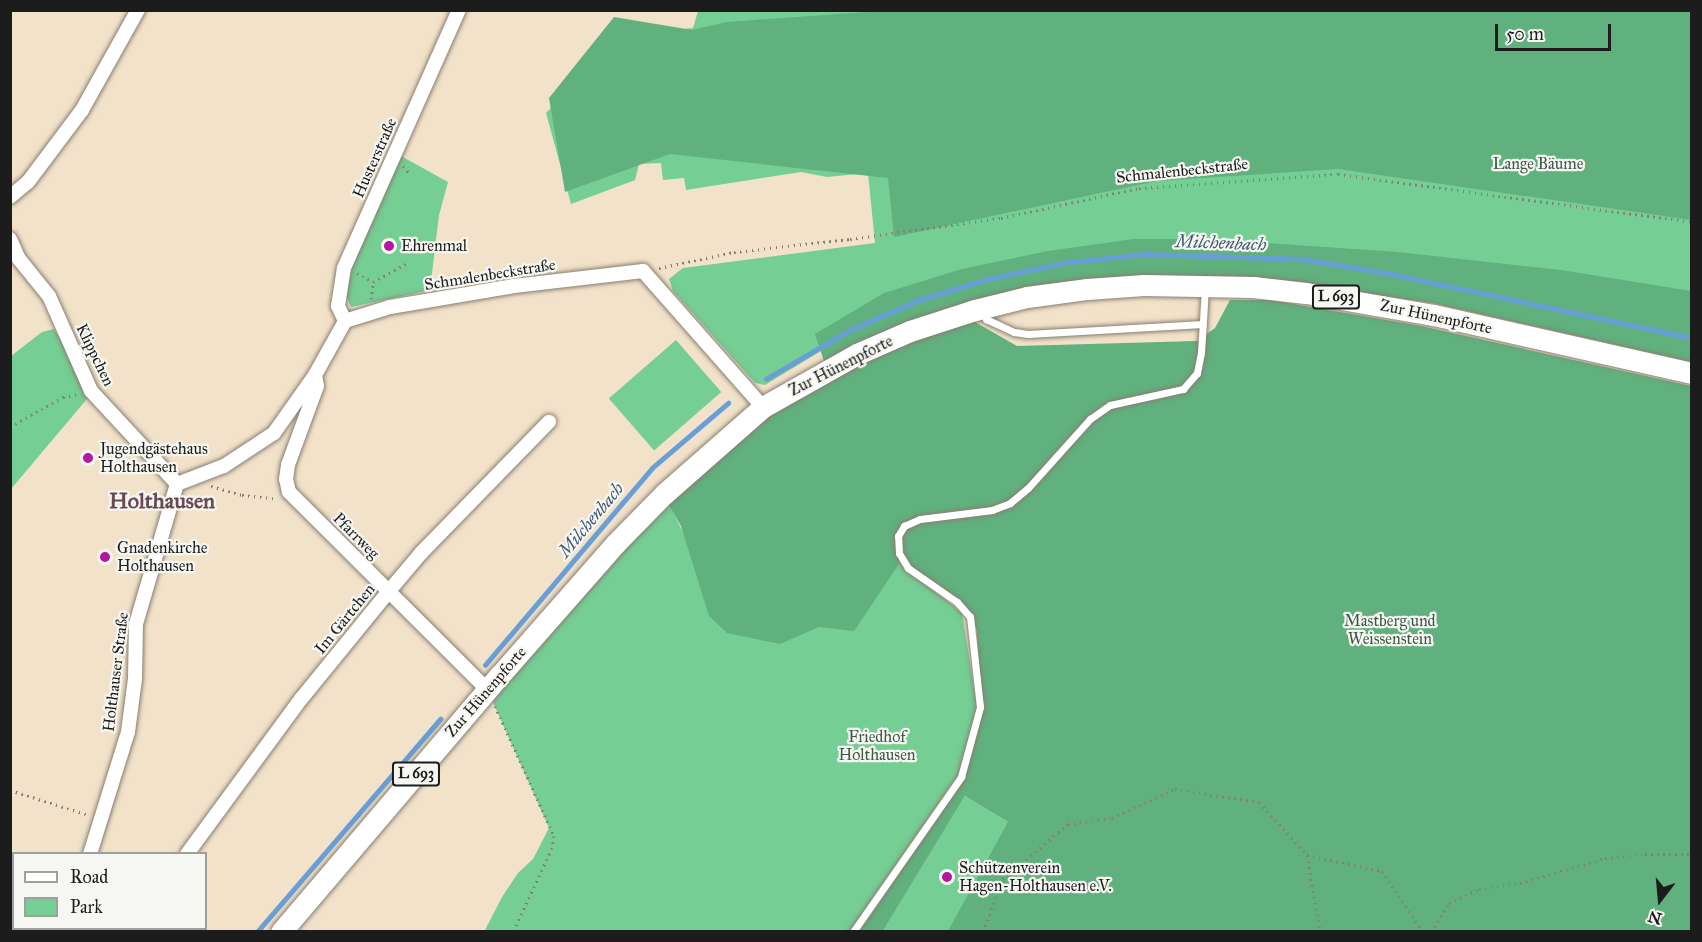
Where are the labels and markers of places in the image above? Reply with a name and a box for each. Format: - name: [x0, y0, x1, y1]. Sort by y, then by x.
- place label: Ehrenmal: [401, 236, 467, 256]
- marker: Ehrenmal: [382, 239, 396, 253]
- place label: Jugendgästehaus Holthausen: [100, 439, 208, 477]
- marker: Jugendgästehaus Holthausen: [81, 451, 95, 465]
- place label: Gnadenkirche Holthausen: [117, 538, 207, 576]
- marker: Gnadenkirche Holthausen: [98, 550, 112, 564]
- place label: Schützenverein Hagen-Holthausen e.V.: [959, 858, 1112, 896]
- marker: Schützenverein Hagen-Holthausen e.V.: [940, 870, 954, 884]

